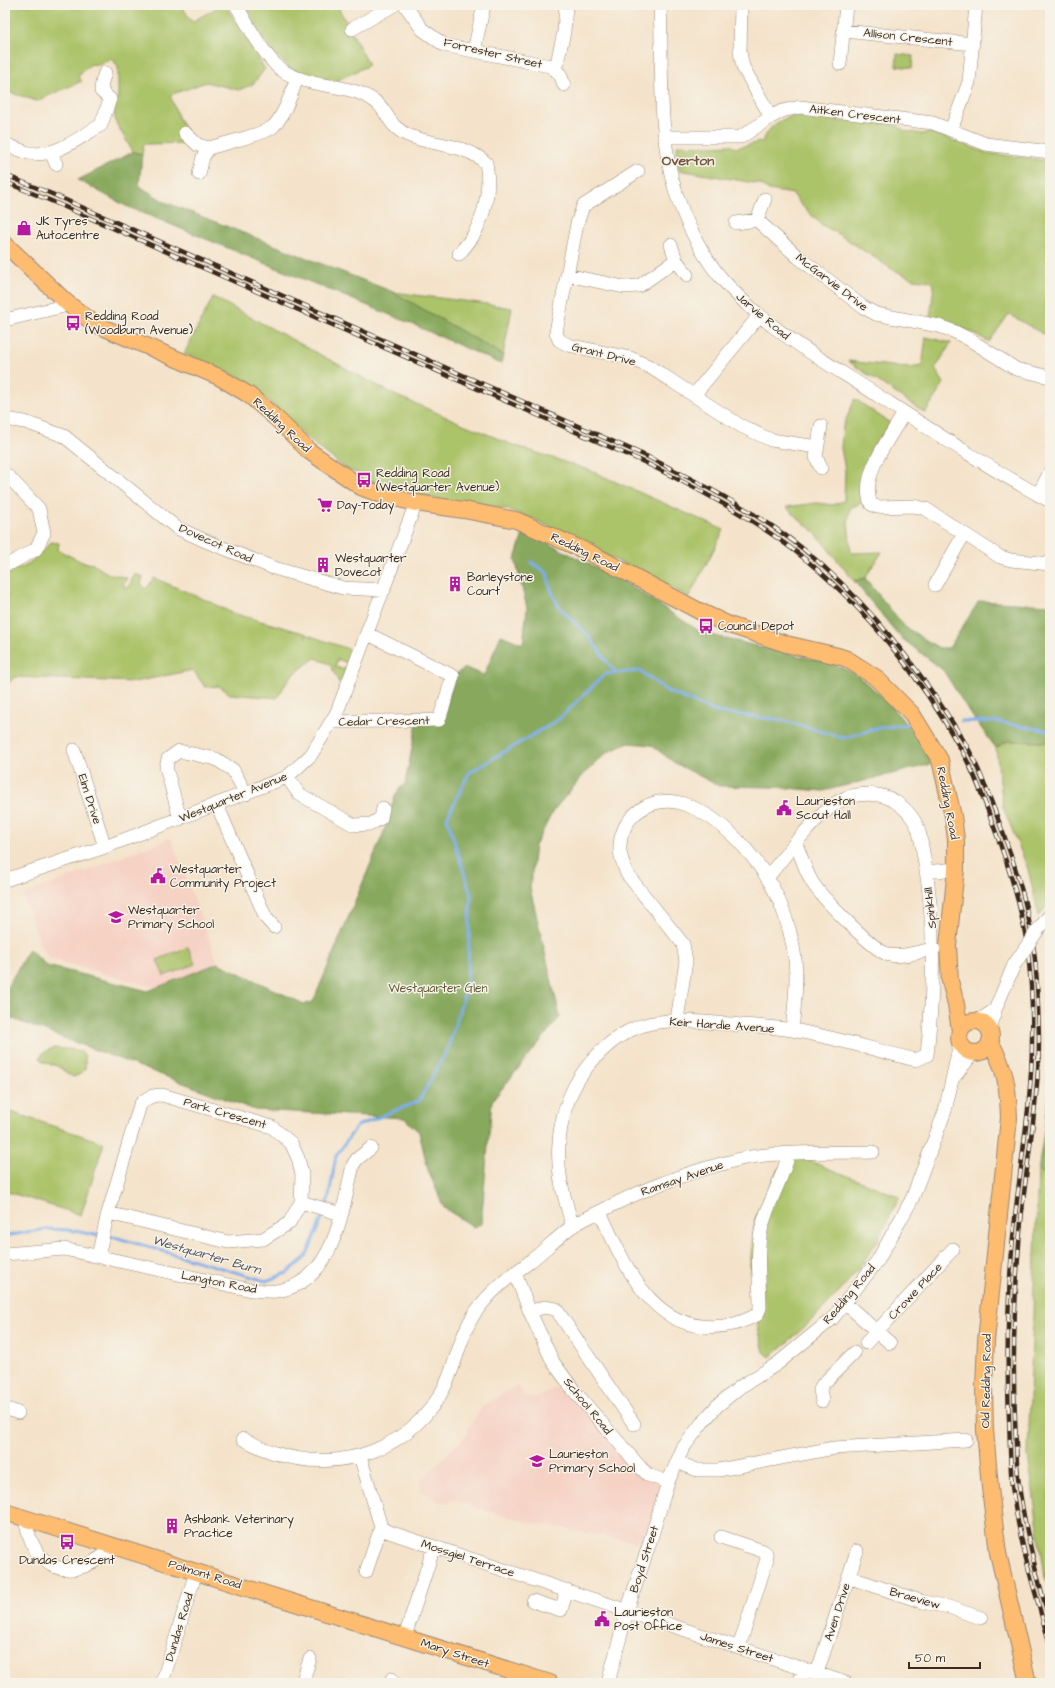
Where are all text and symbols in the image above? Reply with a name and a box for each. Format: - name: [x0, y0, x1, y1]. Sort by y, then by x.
- street label: Allison Crescent: [863, 24, 953, 51]
- street label: Forrester Street: [442, 34, 544, 73]
- street label: Aitken Crescent: [808, 100, 902, 129]
- district label: Overton: [662, 151, 714, 171]
- place label: JK Tyres Autocentre: [36, 213, 100, 244]
- shop icon: JK Tyres Autocentre: [15, 219, 33, 237]
- street label: McGarvie Drive: [792, 249, 872, 316]
- street label: Jarvie Road: [732, 289, 793, 344]
- place label: Redding Road (Woodburn Avenue): [85, 308, 193, 339]
- bus stop icon: Redding Road (Woodburn Avenue): [64, 314, 82, 332]
- street label: Grant Drive: [570, 338, 638, 371]
- street label: Redding Road: [248, 394, 314, 457]
- place label: Redding Road (Westquarter Avenue): [376, 465, 499, 496]
- bus stop icon: Redding Road (Westquarter Avenue): [355, 471, 373, 489]
- supermarket icon: Day-Today: [316, 496, 334, 514]
- place label: Day-Today: [337, 497, 395, 515]
- street label: Dovecot Road: [176, 520, 255, 567]
- street label: Redding Road: [547, 529, 622, 577]
- place label: Westquarter Dovecot: [335, 550, 407, 581]
- building icon: Westquarter Dovecot: [314, 556, 332, 574]
- place label: Barleystone Court: [467, 569, 534, 600]
- building icon: Barleystone Court: [446, 575, 464, 593]
- bus stop icon: Council Depot: [697, 617, 715, 635]
- place label: Council Depot: [718, 618, 794, 635]
- street label: Cedar Crescent: [338, 712, 430, 731]
- street label: Redding Road: [931, 765, 963, 841]
- street label: Westquarter Avenue: [177, 768, 290, 827]
- street label: Elm Drive: [73, 772, 106, 827]
- place label: Laurieston Scout Hall: [796, 793, 855, 824]
- public building icon: Laurieston Scout Hall: [775, 799, 793, 817]
- place label: Westquarter Community Project: [170, 861, 276, 893]
- public building icon: Westquarter Community Project: [149, 867, 167, 885]
- street label: Spinkhill: [920, 887, 941, 929]
- place label: Westquarter Primary School: [128, 902, 214, 934]
- school or university icon: Westquarter Primary School: [107, 908, 125, 926]
- park label: Westquarter Glen: [388, 980, 488, 997]
- street label: Keir Hardie Avenue: [669, 1013, 776, 1038]
- street label: Park Crescent: [182, 1094, 268, 1133]
- street label: Ramsay Avenue: [638, 1156, 727, 1202]
- water label: Westquarter Burn: [150, 1231, 265, 1280]
- street label: Crowe Place: [884, 1259, 947, 1324]
- street label: Redding Road: [819, 1261, 880, 1329]
- street label: Langton Road: [180, 1267, 258, 1299]
- street label: Old Redding Road: [977, 1334, 997, 1428]
- street label: School Road: [559, 1374, 616, 1438]
- place label: Laurieston Primary School: [549, 1446, 635, 1478]
- school or university icon: Laurieston Primary School: [528, 1452, 546, 1470]
- place label: Ashbank Veterinary Practice: [184, 1511, 294, 1542]
- building icon: Ashbank Veterinary Practice: [163, 1517, 181, 1535]
- street label: Boyd Street: [626, 1523, 664, 1595]
- bus stop icon: Dundas Crescent: [58, 1533, 76, 1551]
- street label: Mossgiel Terrace: [419, 1535, 517, 1583]
- place label: Dundas Crescent: [19, 1552, 115, 1569]
- street label: Polmont Road: [166, 1555, 243, 1594]
- street label: Aven Drive: [820, 1580, 855, 1643]
- street label: Braeview: [888, 1583, 942, 1614]
- street label: Dundas Road: [161, 1591, 198, 1663]
- place label: Laurieston Post Office: [614, 1604, 683, 1635]
- public building icon: Laurieston Post Office: [593, 1610, 611, 1628]
- street label: James Street: [698, 1628, 776, 1667]
- street label: Mary Street: [418, 1634, 491, 1674]
- scale bar: [909, 1644, 980, 1670]
- text: 50 m: [915, 1650, 946, 1667]

